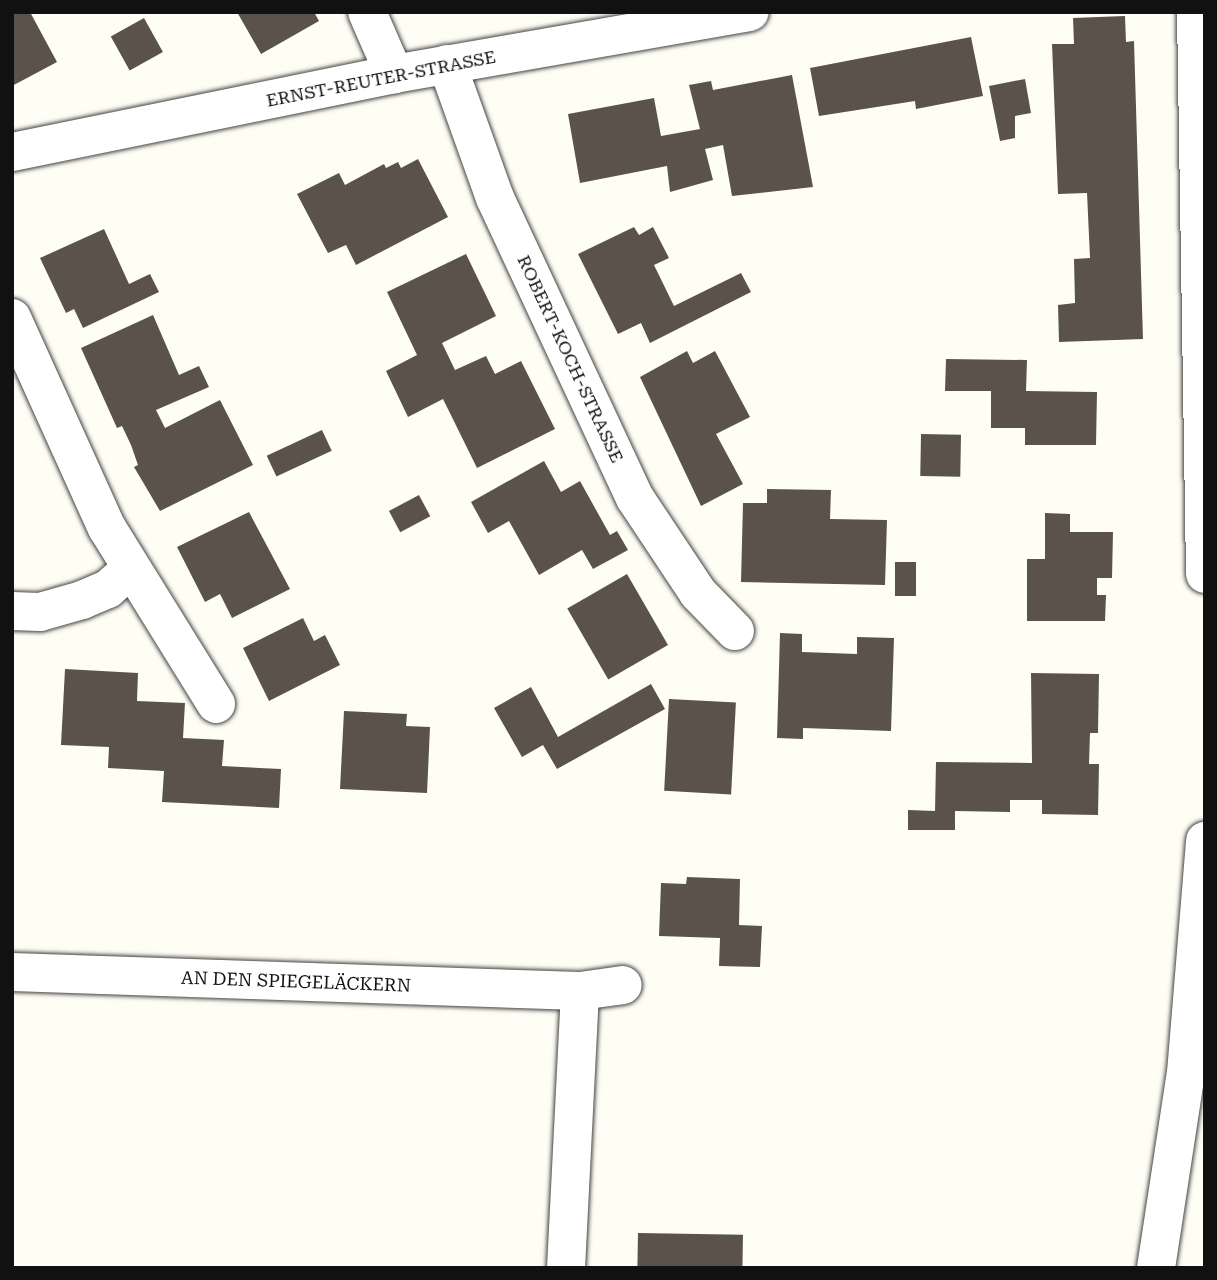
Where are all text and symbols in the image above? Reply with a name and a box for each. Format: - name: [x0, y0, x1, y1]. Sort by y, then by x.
- street label: ERNST-REUTER-STRASSE: [264, 46, 498, 112]
- street label: ROBERT-KOCH-STRASSE: [512, 252, 628, 466]
- street label: AN DEN SPIEGELÄCKERN: [181, 967, 411, 997]

